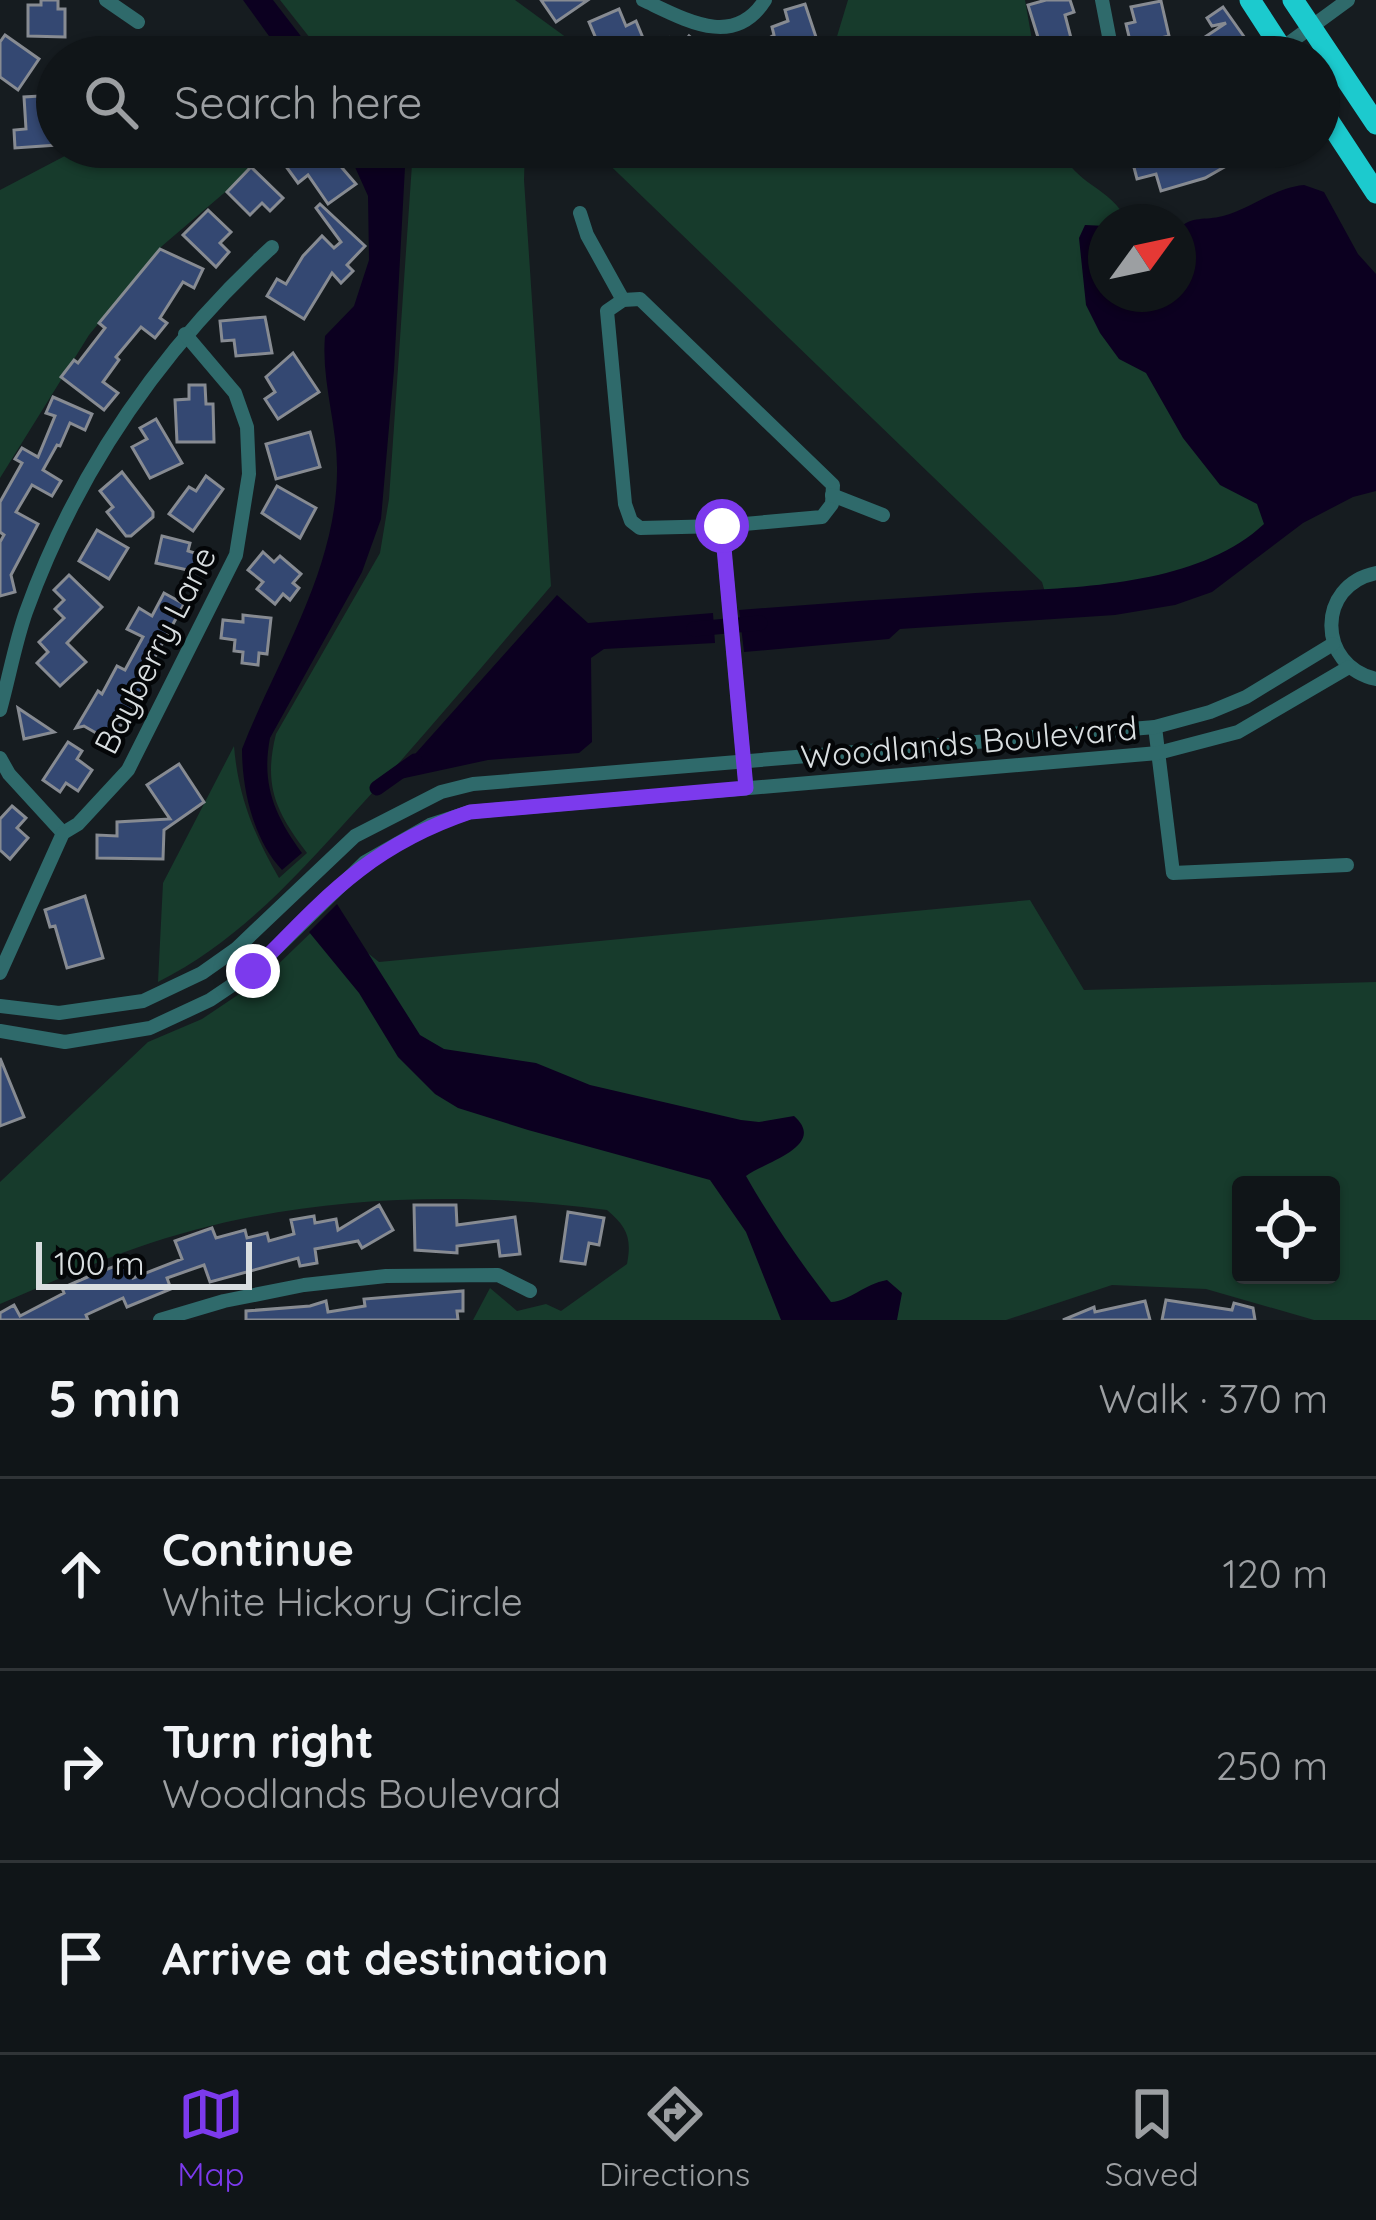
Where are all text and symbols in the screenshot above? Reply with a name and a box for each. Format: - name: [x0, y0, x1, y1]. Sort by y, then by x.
- search box: [36, 36, 1340, 168]
- icon: search: [78, 69, 144, 135]
- text: Search here: [174, 74, 422, 130]
- north arrow: [1088, 204, 1196, 312]
- route start: [695, 499, 749, 553]
- street label: Bayberry Lane: [85, 539, 224, 760]
- street label: Woodlands Boulevard: [799, 706, 1139, 777]
- route end: [226, 944, 280, 998]
- map controls: [1232, 1176, 1340, 1284]
- button: locate: [1232, 1176, 1340, 1284]
- scale bar: [36, 1236, 252, 1289]
- text: 100 m: [54, 1242, 145, 1283]
- text: 5 min: [48, 1366, 181, 1430]
- text: Walk · 370 m: [1098, 1374, 1328, 1423]
- text: Continue: [162, 1521, 354, 1577]
- icon: ahead: [48, 1541, 114, 1607]
- text: 120 m: [1223, 1549, 1328, 1598]
- text: White Hickory Circle: [162, 1577, 523, 1626]
- text: Turn right: [162, 1713, 374, 1769]
- icon: right: [48, 1733, 114, 1799]
- text: 250 m: [1216, 1741, 1328, 1790]
- text: Woodlands Boulevard: [162, 1769, 561, 1818]
- icon: arrive: [48, 1925, 114, 1991]
- text: Arrive at destination: [162, 1930, 608, 1986]
- tab: Map: [177, 2081, 245, 2194]
- tab: Directions: [599, 2081, 750, 2194]
- tab: Saved: [1105, 2081, 1199, 2194]

